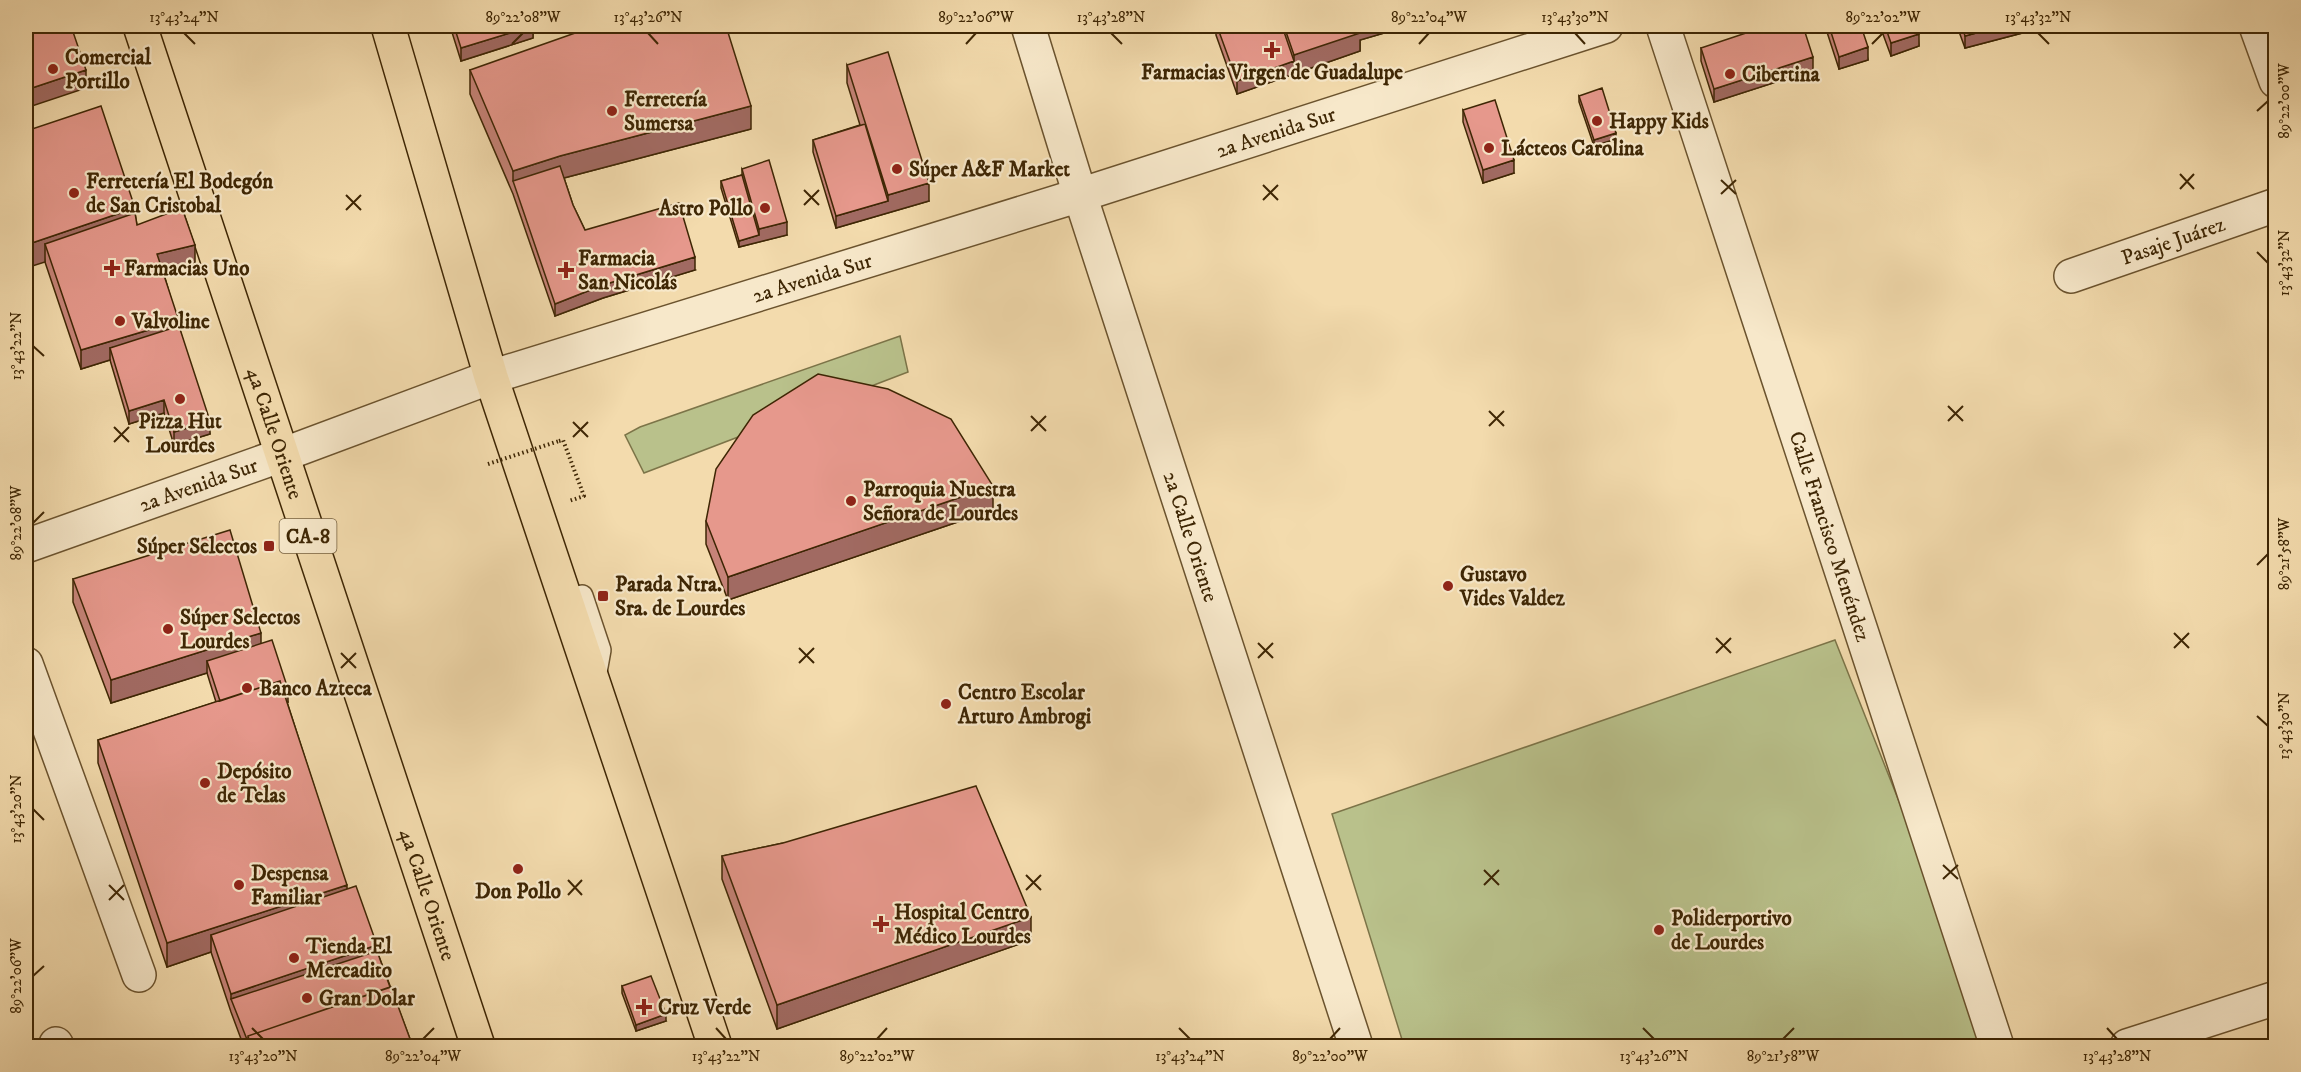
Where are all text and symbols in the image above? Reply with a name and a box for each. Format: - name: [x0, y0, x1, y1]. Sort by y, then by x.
- text: 13°43'24"N: [149, 8, 219, 27]
- text: 89°22'08"W: [485, 8, 561, 27]
- text: 13°43'26"N: [614, 8, 682, 27]
- text: 89°22'06"W: [938, 8, 1014, 27]
- text: 13°43'28"N: [1077, 8, 1145, 27]
- text: 89°22'04"W: [1391, 8, 1467, 27]
- text: 13°43'30"N: [1541, 8, 1609, 27]
- text: 89°22'02"W: [1846, 8, 1921, 27]
- text: 13°43'32"N: [2005, 8, 2071, 27]
- marker: Farmacias Virgen de Guadalupe: [1265, 43, 1279, 57]
- place label: Comercial Portillo: [65, 45, 152, 95]
- place label: Farmacias Virgen de Guadalupe: [1141, 60, 1403, 86]
- marker: Comercial Portillo: [46, 62, 60, 76]
- place label: Cibertina: [1742, 62, 1821, 88]
- text: 89°22'00"W: [2275, 63, 2294, 139]
- marker: Cibertina: [1723, 67, 1737, 81]
- place label: Ferretería Sumersa: [624, 87, 708, 137]
- street label: 2a Avenida Sur: [1213, 102, 1339, 164]
- marker: Ferretería Sumersa: [605, 104, 619, 118]
- place label: Happy Kids: [1609, 109, 1709, 135]
- marker: Happy Kids: [1590, 114, 1604, 128]
- place label: Lácteos Carolina: [1501, 136, 1645, 162]
- marker: Lácteos Carolina: [1482, 141, 1496, 155]
- place label: Súper A&F Market: [909, 157, 1070, 183]
- marker: Súper A&F Market: [890, 162, 904, 176]
- place label: Ferretería El Bodegón de San Cristobal: [86, 169, 274, 219]
- marker: Ferretería El Bodegón de San Cristobal: [67, 186, 81, 200]
- place label: Astro Pollo: [658, 196, 753, 222]
- marker: Astro Pollo: [758, 201, 772, 215]
- street label: Pasaje Juárez: [2118, 212, 2229, 272]
- text: 13°43'32"N: [2275, 230, 2294, 296]
- place label: Farmacia San Nicolás: [578, 246, 677, 296]
- street label: 2a Avenida Sur: [749, 248, 876, 309]
- place label: Farmacias Uno: [124, 256, 249, 282]
- marker: Farmacias Uno: [105, 261, 119, 275]
- marker: Farmacia San Nicolás: [559, 263, 573, 277]
- place label: Valvoline: [131, 309, 210, 335]
- text: 13°43'22"N: [7, 312, 26, 380]
- marker: Valvoline: [113, 314, 127, 328]
- street label: 4a Calle Oriente: [240, 364, 308, 503]
- marker: Pizza Hut Lourdes: [173, 392, 187, 406]
- place label: Pizza Hut Lourdes: [138, 409, 222, 459]
- street label: Calle Francisco Menéndez: [1783, 428, 1876, 645]
- street label: 2a Avenida Sur: [136, 453, 262, 519]
- street label: 2a Calle Oriente: [1157, 468, 1223, 606]
- place label: Parroquia Nuestra Señora de Lourdes: [863, 477, 1018, 527]
- text: 89°22'08"W: [7, 485, 26, 561]
- marker: Parroquia Nuestra Señora de Lourdes: [844, 494, 858, 508]
- text: 89°21'58"W: [2275, 517, 2294, 590]
- road number: CA-8: [280, 519, 336, 553]
- place label: Súper Selectos: [137, 534, 257, 560]
- marker: Súper Selectos: [262, 539, 276, 553]
- place label: Gustavo Vides Valdez: [1459, 562, 1566, 612]
- place label: Parada Ntra. Sra. de Lourdes: [615, 572, 745, 622]
- marker: Gustavo Vides Valdez: [1441, 579, 1455, 593]
- marker: Parada Ntra. Sra. de Lourdes: [596, 589, 610, 603]
- place label: Súper Selectos Lourdes: [180, 605, 300, 655]
- marker: Súper Selectos Lourdes: [161, 622, 175, 636]
- place label: Banco Azteca: [259, 676, 373, 702]
- place label: Centro Escolar Arturo Ambrogi: [957, 680, 1092, 730]
- marker: Banco Azteca: [240, 681, 254, 695]
- text: 13°43'30"N: [2275, 692, 2294, 760]
- marker: Centro Escolar Arturo Ambrogi: [939, 697, 953, 711]
- place label: Depósito de Telas: [217, 759, 291, 809]
- text: 13°43'20"N: [7, 774, 26, 844]
- marker: Depósito de Telas: [198, 776, 212, 790]
- street label: 4a Calle Oriente: [393, 826, 461, 964]
- place label: Despensa Familiar: [251, 861, 330, 911]
- marker: Don Pollo: [511, 862, 525, 876]
- marker: Despensa Familiar: [232, 878, 246, 892]
- place label: Don Pollo: [475, 879, 561, 905]
- place label: Hospital Centro Médico Lourdes: [894, 900, 1031, 950]
- place label: Poliderportivo de Lourdes: [1671, 906, 1792, 956]
- marker: Hospital Centro Médico Lourdes: [872, 915, 890, 933]
- marker: Poliderportivo de Lourdes: [1652, 923, 1666, 937]
- place label: Tienda El Mercadito: [305, 934, 393, 984]
- text: 89°22'06"W: [7, 938, 26, 1014]
- marker: Tienda El Mercadito: [287, 951, 301, 965]
- place label: Gran Dolar: [319, 986, 416, 1012]
- marker: Gran Dolar: [300, 991, 314, 1005]
- place label: Cruz Verde: [658, 995, 752, 1021]
- marker: Cruz Verde: [635, 998, 653, 1016]
- text: 13°43'20"N: [228, 1047, 298, 1066]
- text: 89°22'04"W: [385, 1047, 461, 1066]
- text: 13°43'22"N: [692, 1047, 760, 1066]
- text: 89°22'02"W: [840, 1047, 915, 1066]
- text: 13°43'24"N: [1155, 1047, 1225, 1066]
- text: 89°22'00"W: [1292, 1047, 1368, 1066]
- text: 13°43'26"N: [1620, 1047, 1688, 1066]
- text: 89°21'58"W: [1747, 1047, 1820, 1066]
- text: 13°43'28"N: [2083, 1047, 2151, 1066]

